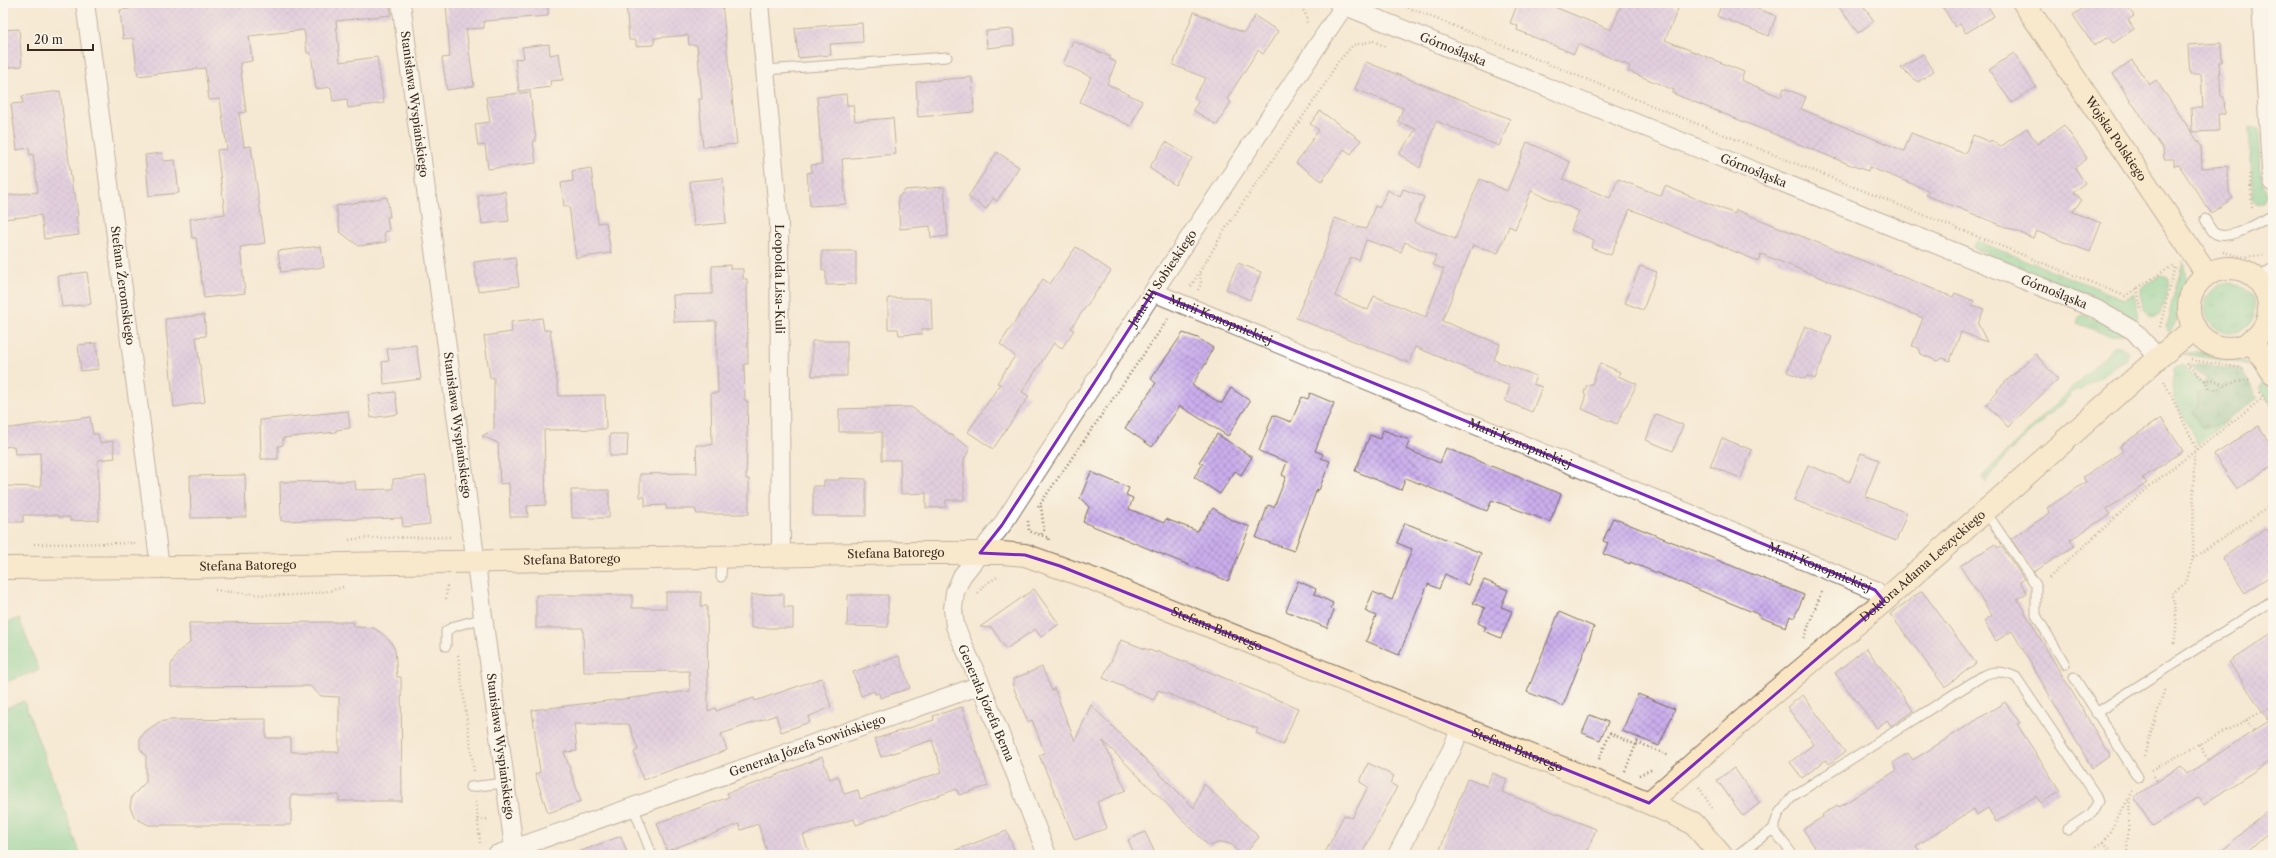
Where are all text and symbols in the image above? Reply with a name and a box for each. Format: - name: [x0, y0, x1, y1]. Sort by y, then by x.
- scale bar: [28, 26, 93, 52]
- street label: Górnośląska: [1418, 29, 1489, 69]
- street label: Stanisława Wyspiańskiego: [398, 30, 432, 178]
- text: 20 m: [34, 32, 63, 47]
- street label: Wojska Polskiego: [2082, 93, 2150, 184]
- street label: Górnośląska: [1718, 150, 1790, 191]
- street label: Leopolda Lisa-Kuli: [772, 224, 788, 334]
- street label: Stefana Żeromskiego: [108, 225, 138, 346]
- street label: Jana III Sobieskiego: [1124, 227, 1200, 330]
- street label: Górnośląska: [2019, 271, 2090, 312]
- street label: Marii Konopnickiej: [1167, 291, 1275, 347]
- street label: Stanisława Wyspiańskiego: [441, 351, 475, 499]
- street label: Marii Konopnickiej: [1466, 415, 1574, 471]
- street label: Doktora Adama Leszyckiego: [1857, 507, 1988, 625]
- street label: Marii Konopnickiej: [1766, 539, 1874, 595]
- street label: Stefana Batorego: [847, 545, 945, 561]
- street label: Stefana Batorego: [523, 551, 621, 568]
- street label: Stefana Batorego: [199, 557, 297, 574]
- street label: Stefana Batorego: [1169, 603, 1265, 654]
- street label: Generała Józefa Bema: [955, 642, 1018, 764]
- street label: Stanisława Wyspiańskiego: [484, 672, 518, 820]
- street label: Generała Józefa Sowińskiego: [727, 711, 887, 780]
- street label: Stefana Batorego: [1470, 724, 1566, 775]

